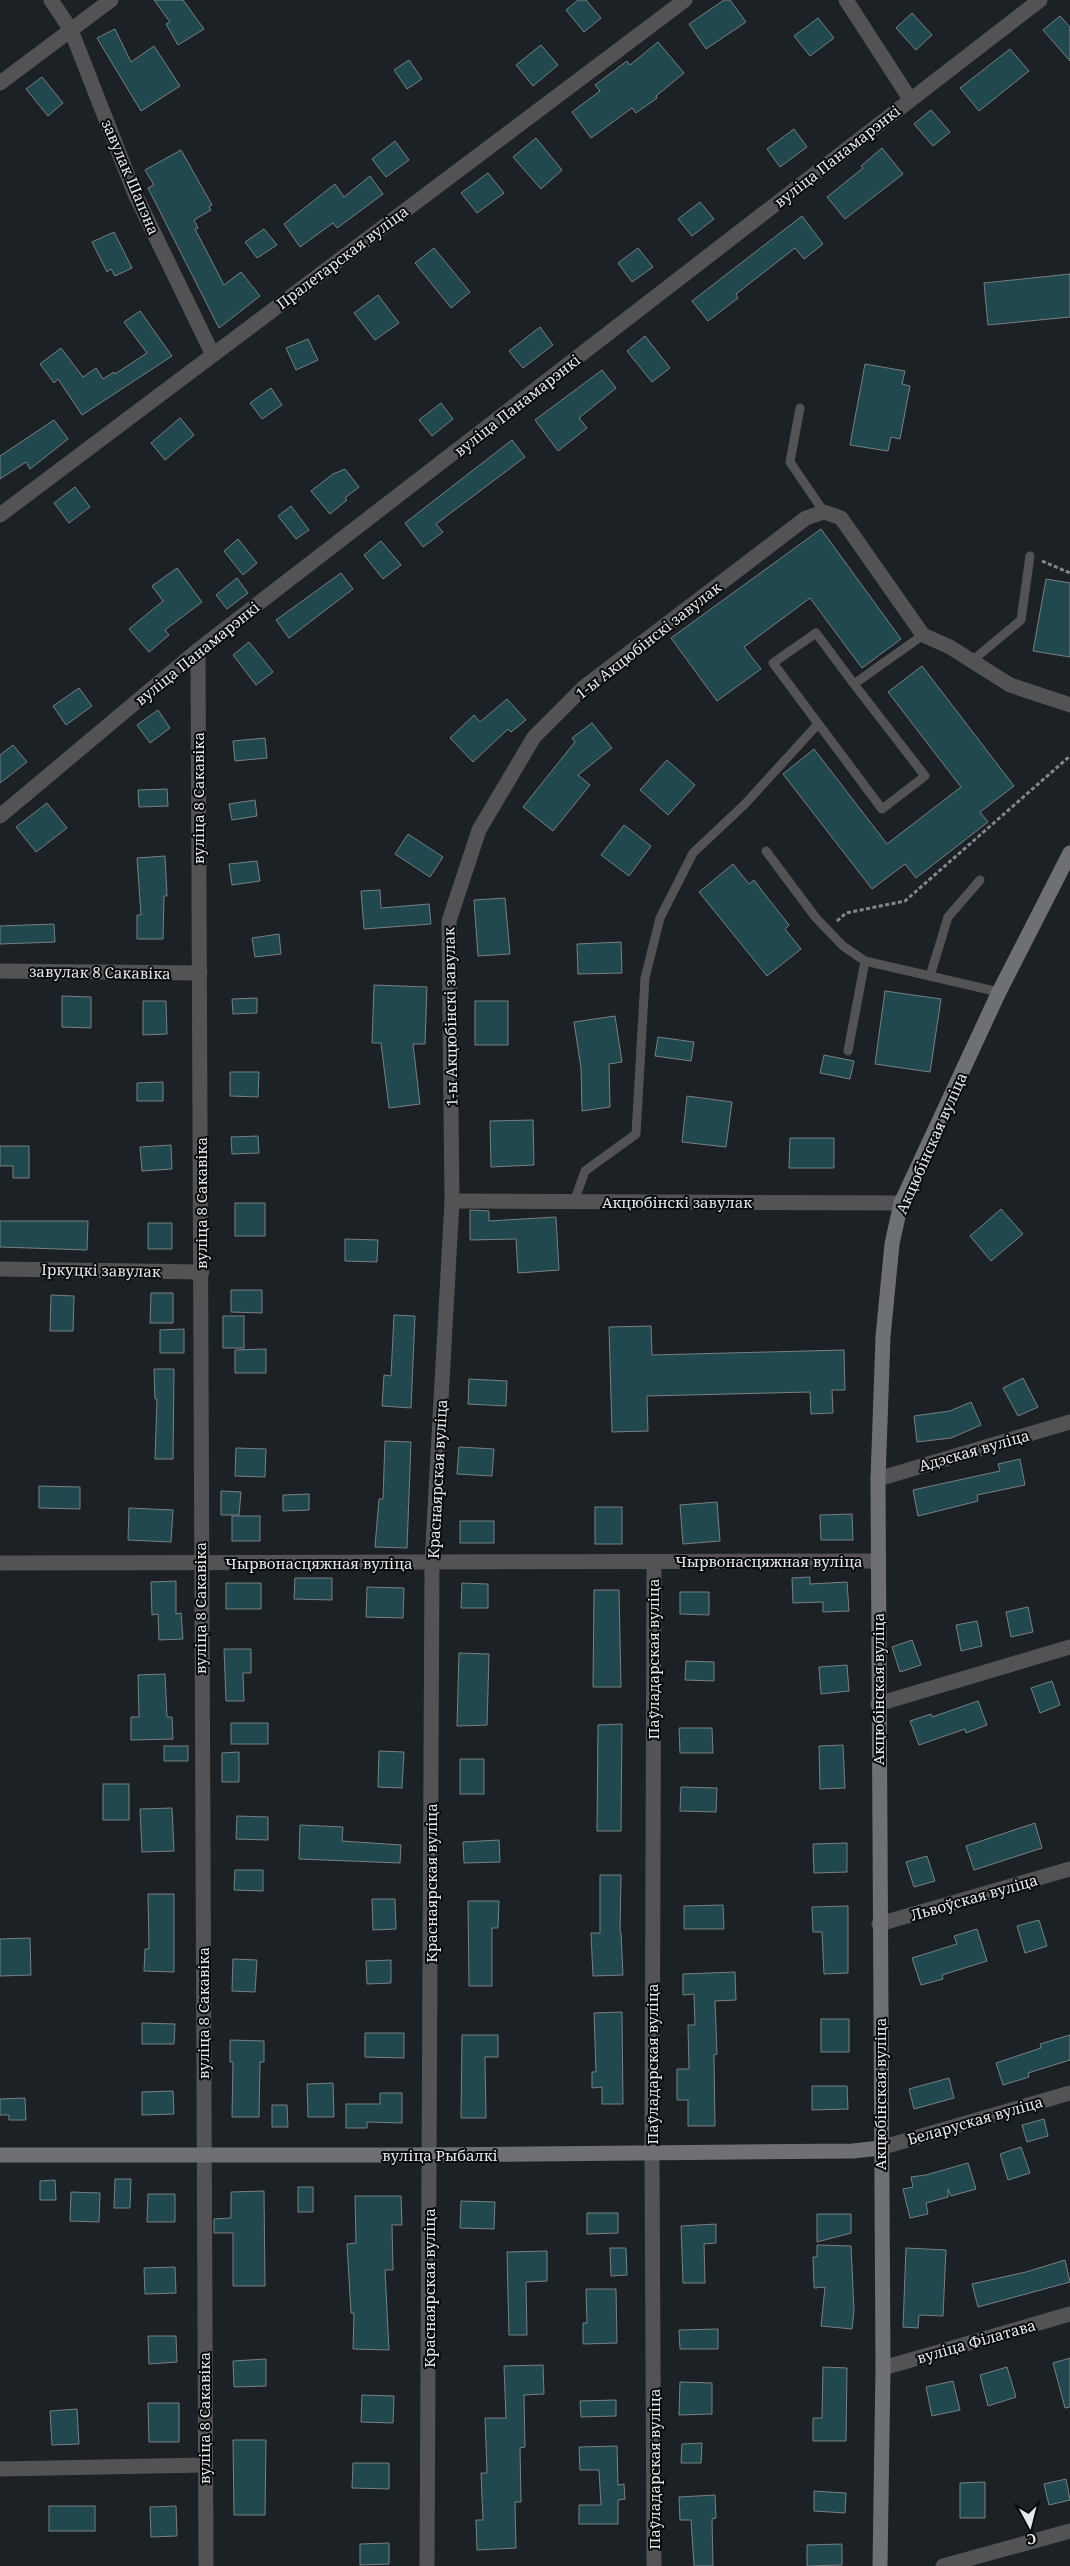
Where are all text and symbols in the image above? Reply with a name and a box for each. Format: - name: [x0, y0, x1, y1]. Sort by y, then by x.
- street label: вуліца Панамарэнкі: [770, 101, 904, 211]
- street label: завулак Шапэна: [98, 116, 164, 238]
- street label: Пралетарская вуліца: [272, 201, 412, 313]
- street label: вуліца Панамарэнкі: [450, 350, 584, 460]
- street label: 1-ы Акцюбінскі завулак: [571, 577, 725, 703]
- street label: вуліца Панамарэнкі: [131, 597, 263, 709]
- street label: вуліца 8 Сакавіка: [188, 732, 208, 864]
- street label: 1-ы Акцюбінскі завулак: [438, 927, 462, 1107]
- street label: завулак 8 Сакавіка: [29, 961, 171, 983]
- street label: Акцюбінская вуліца: [891, 1069, 971, 1217]
- street label: вуліца 8 Сакавіка: [191, 1137, 211, 1269]
- street label: Акцюбінскі завулак: [602, 1192, 752, 1212]
- street label: Іркуцкі завулак: [41, 1259, 161, 1281]
- street label: Краснаярская вуліца: [423, 1399, 451, 1559]
- street label: Адэская вуліца: [916, 1425, 1032, 1475]
- street label: вуліца 8 Сакавіка: [190, 1542, 210, 1674]
- street label: Чырвонасцяжная вуліца: [675, 1551, 863, 1571]
- street label: Чырвонасцяжная вуліца: [225, 1553, 413, 1573]
- street label: Паўладарская вуліца: [643, 1579, 663, 1739]
- street label: Акцюбінская вуліца: [868, 1613, 888, 1765]
- street label: Краснаярская вуліца: [421, 1803, 441, 1963]
- street label: Львоўская вуліца: [908, 1869, 1040, 1925]
- street label: вуліца 8 Сакавіка: [193, 1947, 213, 2079]
- street label: Паўладарская вуліца: [642, 1984, 662, 2144]
- street label: Акцюбінская вуліца: [870, 2018, 890, 2170]
- street label: Беларуская вуліца: [905, 2091, 1045, 2149]
- street label: вуліца Рыбалкі: [382, 2145, 498, 2165]
- street label: Краснаярская вуліца: [419, 2208, 439, 2368]
- street label: вуліца Філатава: [914, 2314, 1038, 2368]
- street label: вуліца 8 Сакавіка: [194, 2352, 214, 2484]
- street label: Паўладарская вуліца: [644, 2389, 664, 2549]
- north arrow: [1005, 2501, 1055, 2551]
- text: С: [1026, 2529, 1037, 2549]

